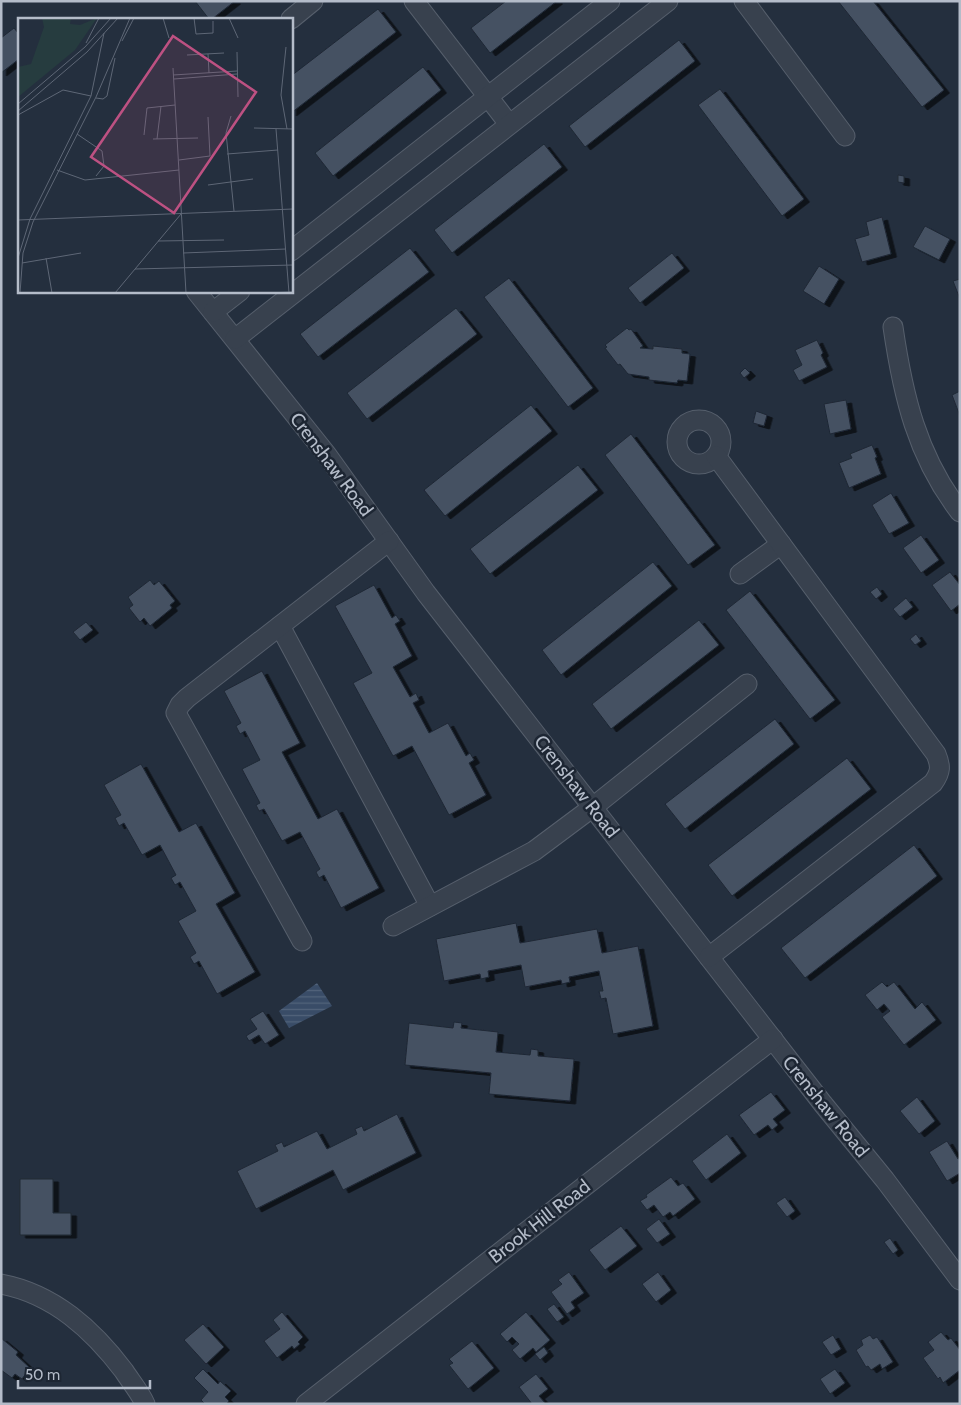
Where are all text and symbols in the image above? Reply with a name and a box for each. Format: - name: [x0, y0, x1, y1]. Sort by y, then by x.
- inset map: [18, 18, 292, 292]
- street label: Crenshaw Road: [285, 408, 378, 521]
- street label: Crenshaw Road: [529, 730, 624, 842]
- street label: Crenshaw Road: [778, 1051, 874, 1162]
- street label: Brook Hill Road: [484, 1175, 595, 1268]
- scale bar: [18, 1358, 150, 1390]
- text: 50 m: [25, 1366, 60, 1384]

